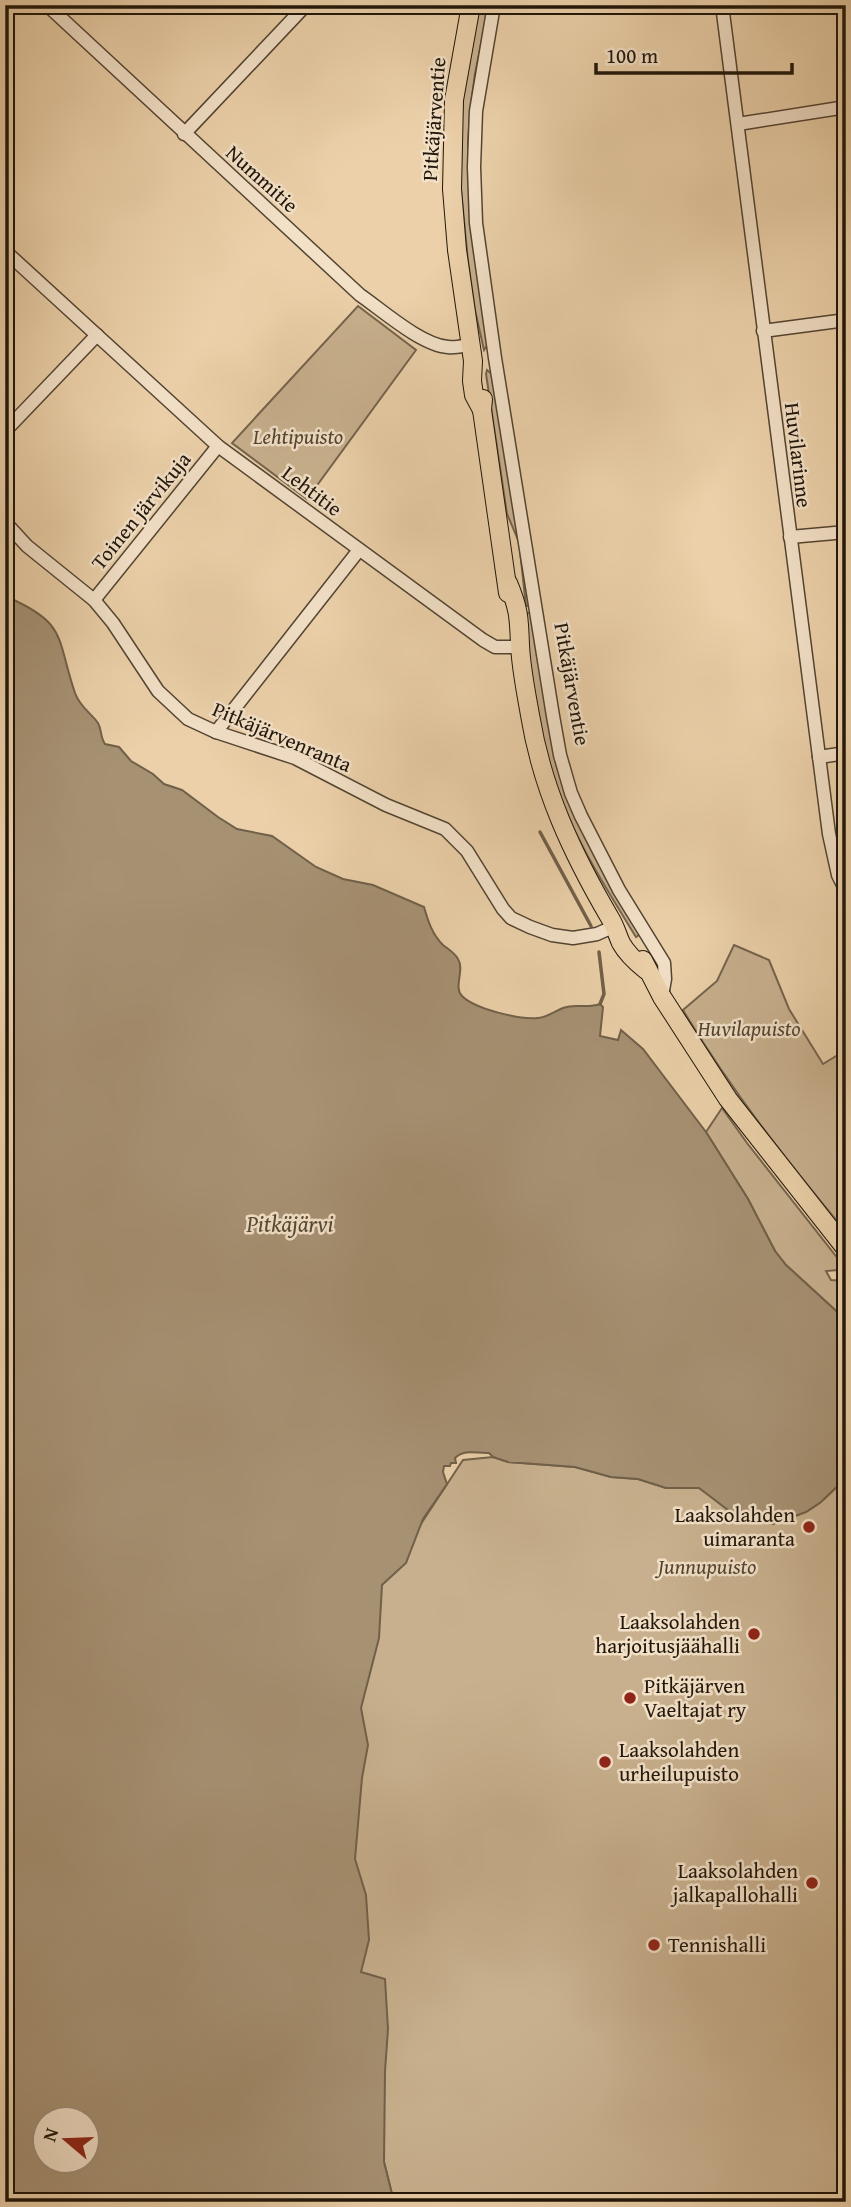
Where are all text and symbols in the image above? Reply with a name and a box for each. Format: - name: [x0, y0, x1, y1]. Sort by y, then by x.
- scale bar: [596, 32, 792, 76]
- text: 100 m: [606, 40, 658, 71]
- street label: Pitkäjärventie: [414, 56, 453, 182]
- street label: Nummitie: [219, 138, 306, 220]
- street label: Huvilarinne: [777, 401, 820, 509]
- park label: Lehtipuisto: [252, 421, 343, 452]
- street label: Toinen järvikuja: [83, 445, 198, 576]
- street label: Lehtitie: [276, 458, 349, 524]
- street label: Pitkäjärventie: [546, 620, 599, 748]
- street label: Pitkäjärvenranta: [208, 693, 357, 780]
- park label: Huvilapuisto: [697, 1013, 800, 1044]
- water label: Pitkäjärvi: [246, 1207, 334, 1240]
- place label: Laaksolahden uimaranta: [675, 1499, 795, 1554]
- marker: Laaksolahden uimaranta: [801, 1519, 817, 1535]
- park label: Junnupuisto: [655, 1551, 756, 1582]
- place label: Laaksolahden harjoitusjäähalli: [595, 1606, 740, 1661]
- marker: Laaksolahden harjoitusjäähalli: [746, 1626, 762, 1642]
- place label: Pitkäjärven Vaeltajat ry: [644, 1670, 747, 1725]
- marker: Pitkäjärven Vaeltajat ry: [622, 1690, 638, 1706]
- place label: Laaksolahden urheilupuisto: [619, 1734, 739, 1789]
- marker: Laaksolahden urheilupuisto: [597, 1754, 613, 1770]
- place label: Laaksolahden jalkapallohalli: [670, 1855, 798, 1910]
- marker: Laaksolahden jalkapallohalli: [804, 1875, 820, 1891]
- place label: Tennishalli: [668, 1929, 766, 1960]
- marker: Tennishalli: [646, 1937, 662, 1953]
- north arrow: [32, 2106, 102, 2176]
- text: N: [35, 2124, 65, 2145]

